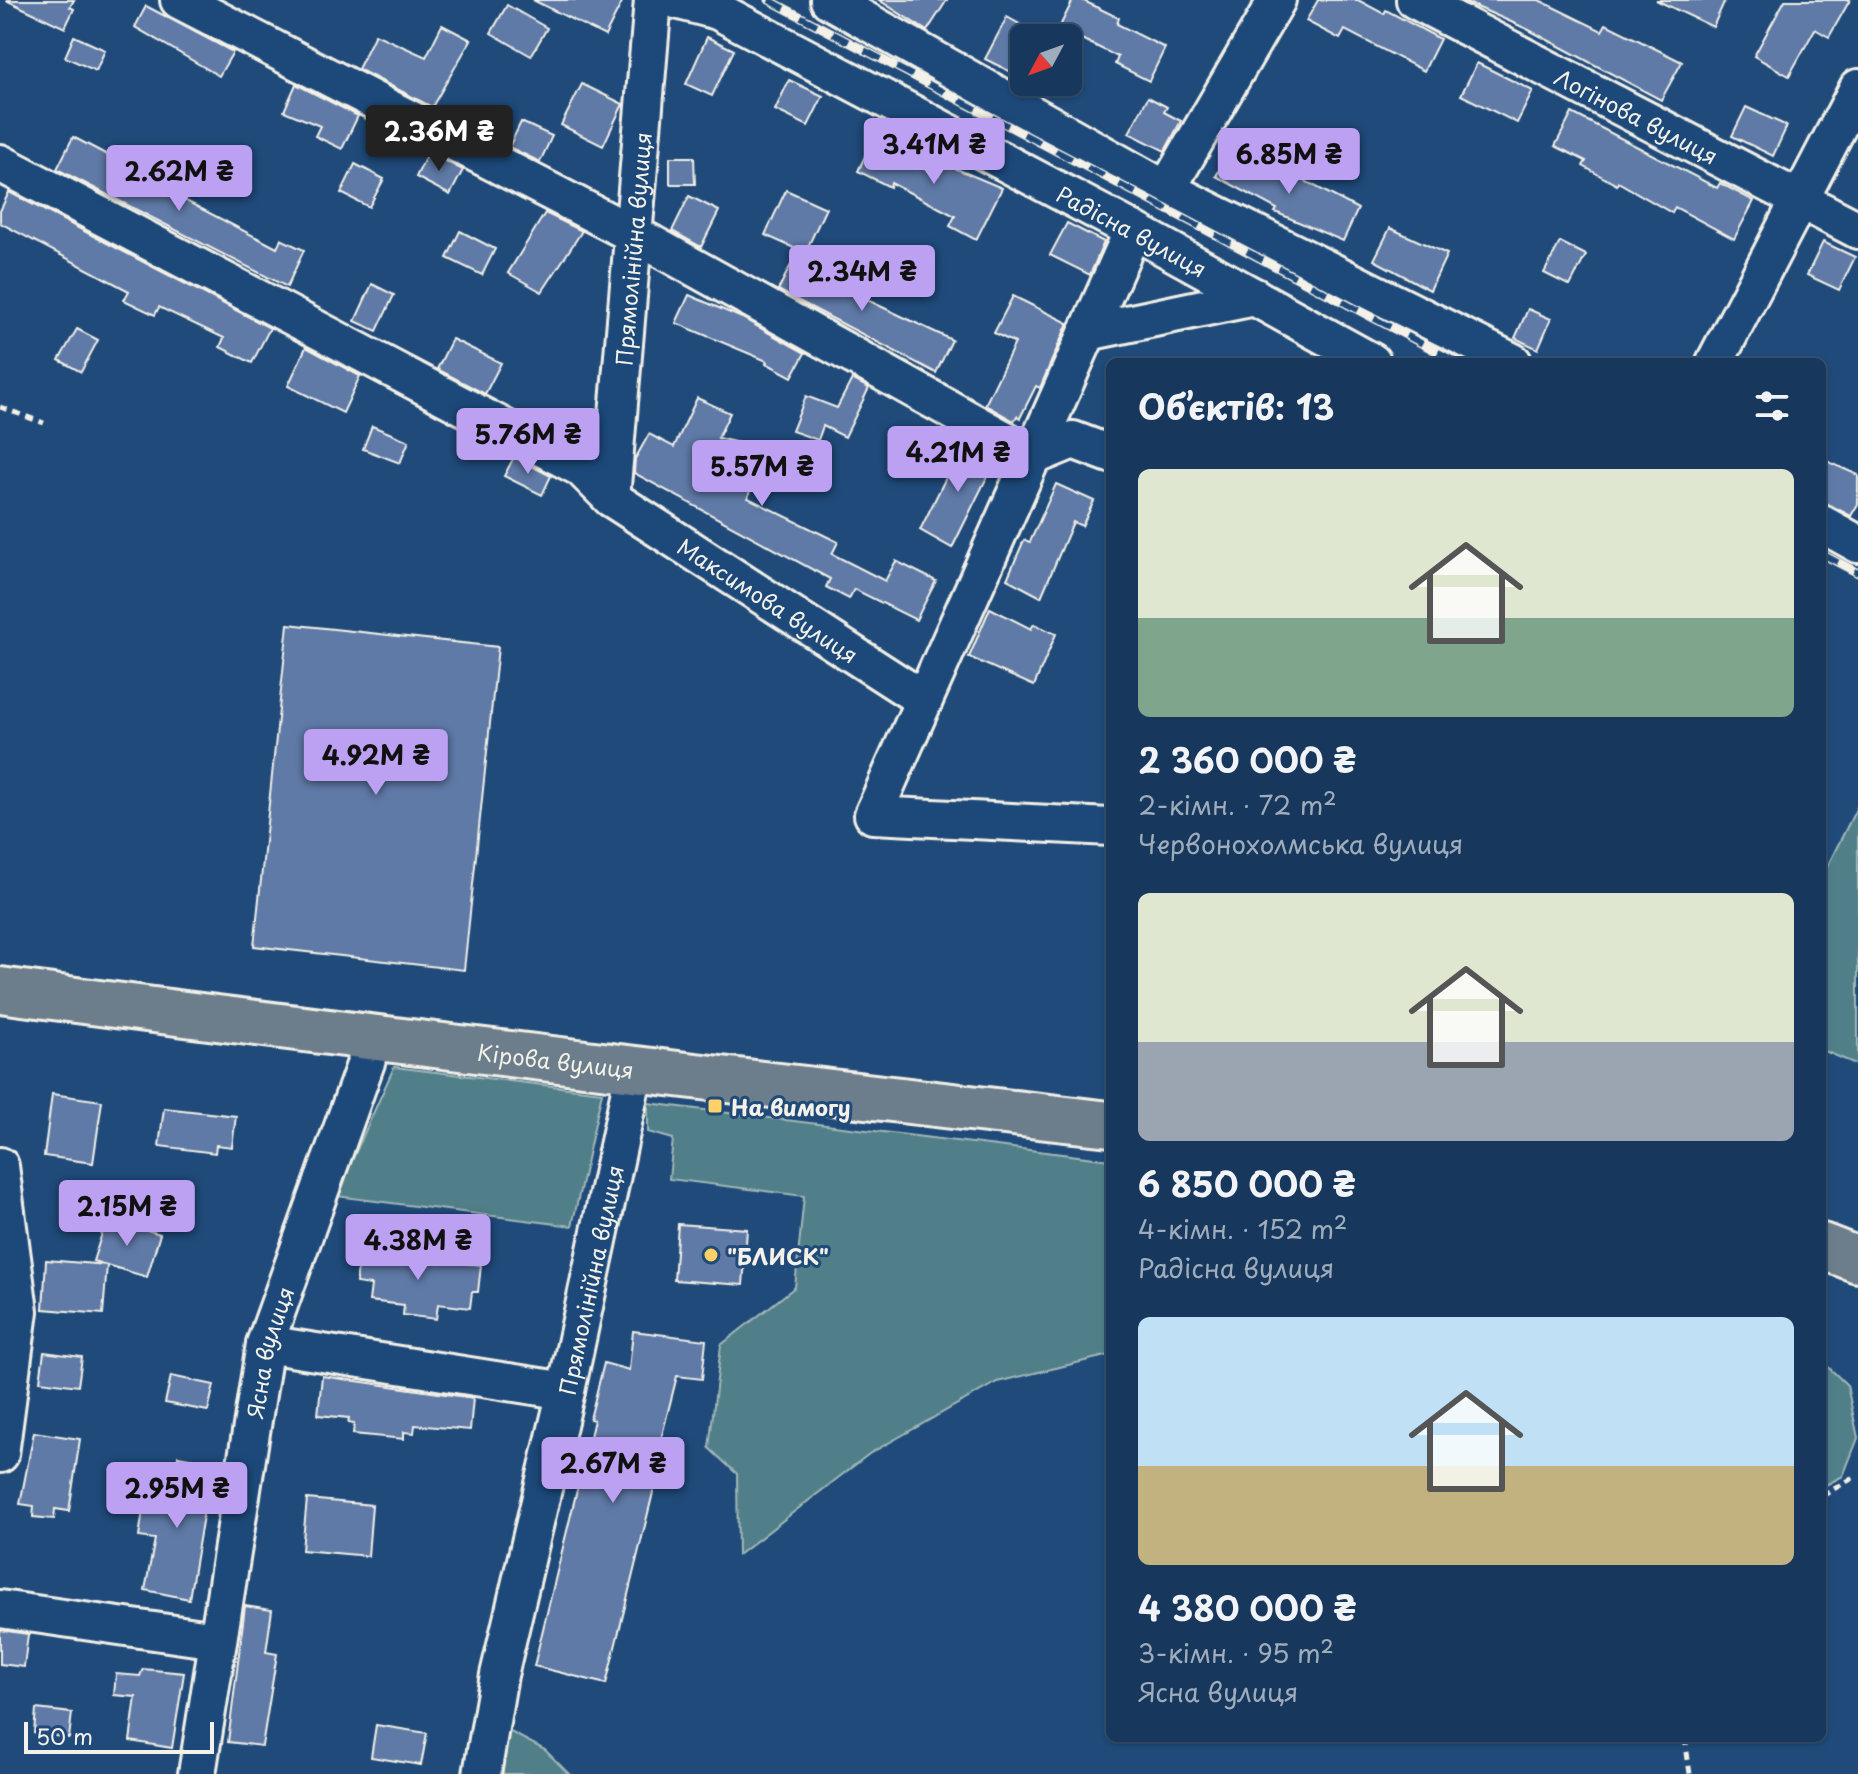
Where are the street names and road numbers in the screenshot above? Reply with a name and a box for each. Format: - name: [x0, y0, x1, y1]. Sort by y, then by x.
- street label: Логінова вулиця: [1550, 59, 1724, 171]
- street label: Прямолінійна вулиця: [606, 131, 658, 367]
- street label: Радісна вулиця: [1051, 176, 1213, 284]
- street label: Максимова вулиця: [672, 529, 865, 670]
- street label: Кірова вулиця: [476, 1034, 636, 1085]
- street label: Прямолінійна вулиця: [549, 1162, 630, 1398]
- street label: Ясна вулиця: [237, 1281, 301, 1421]

